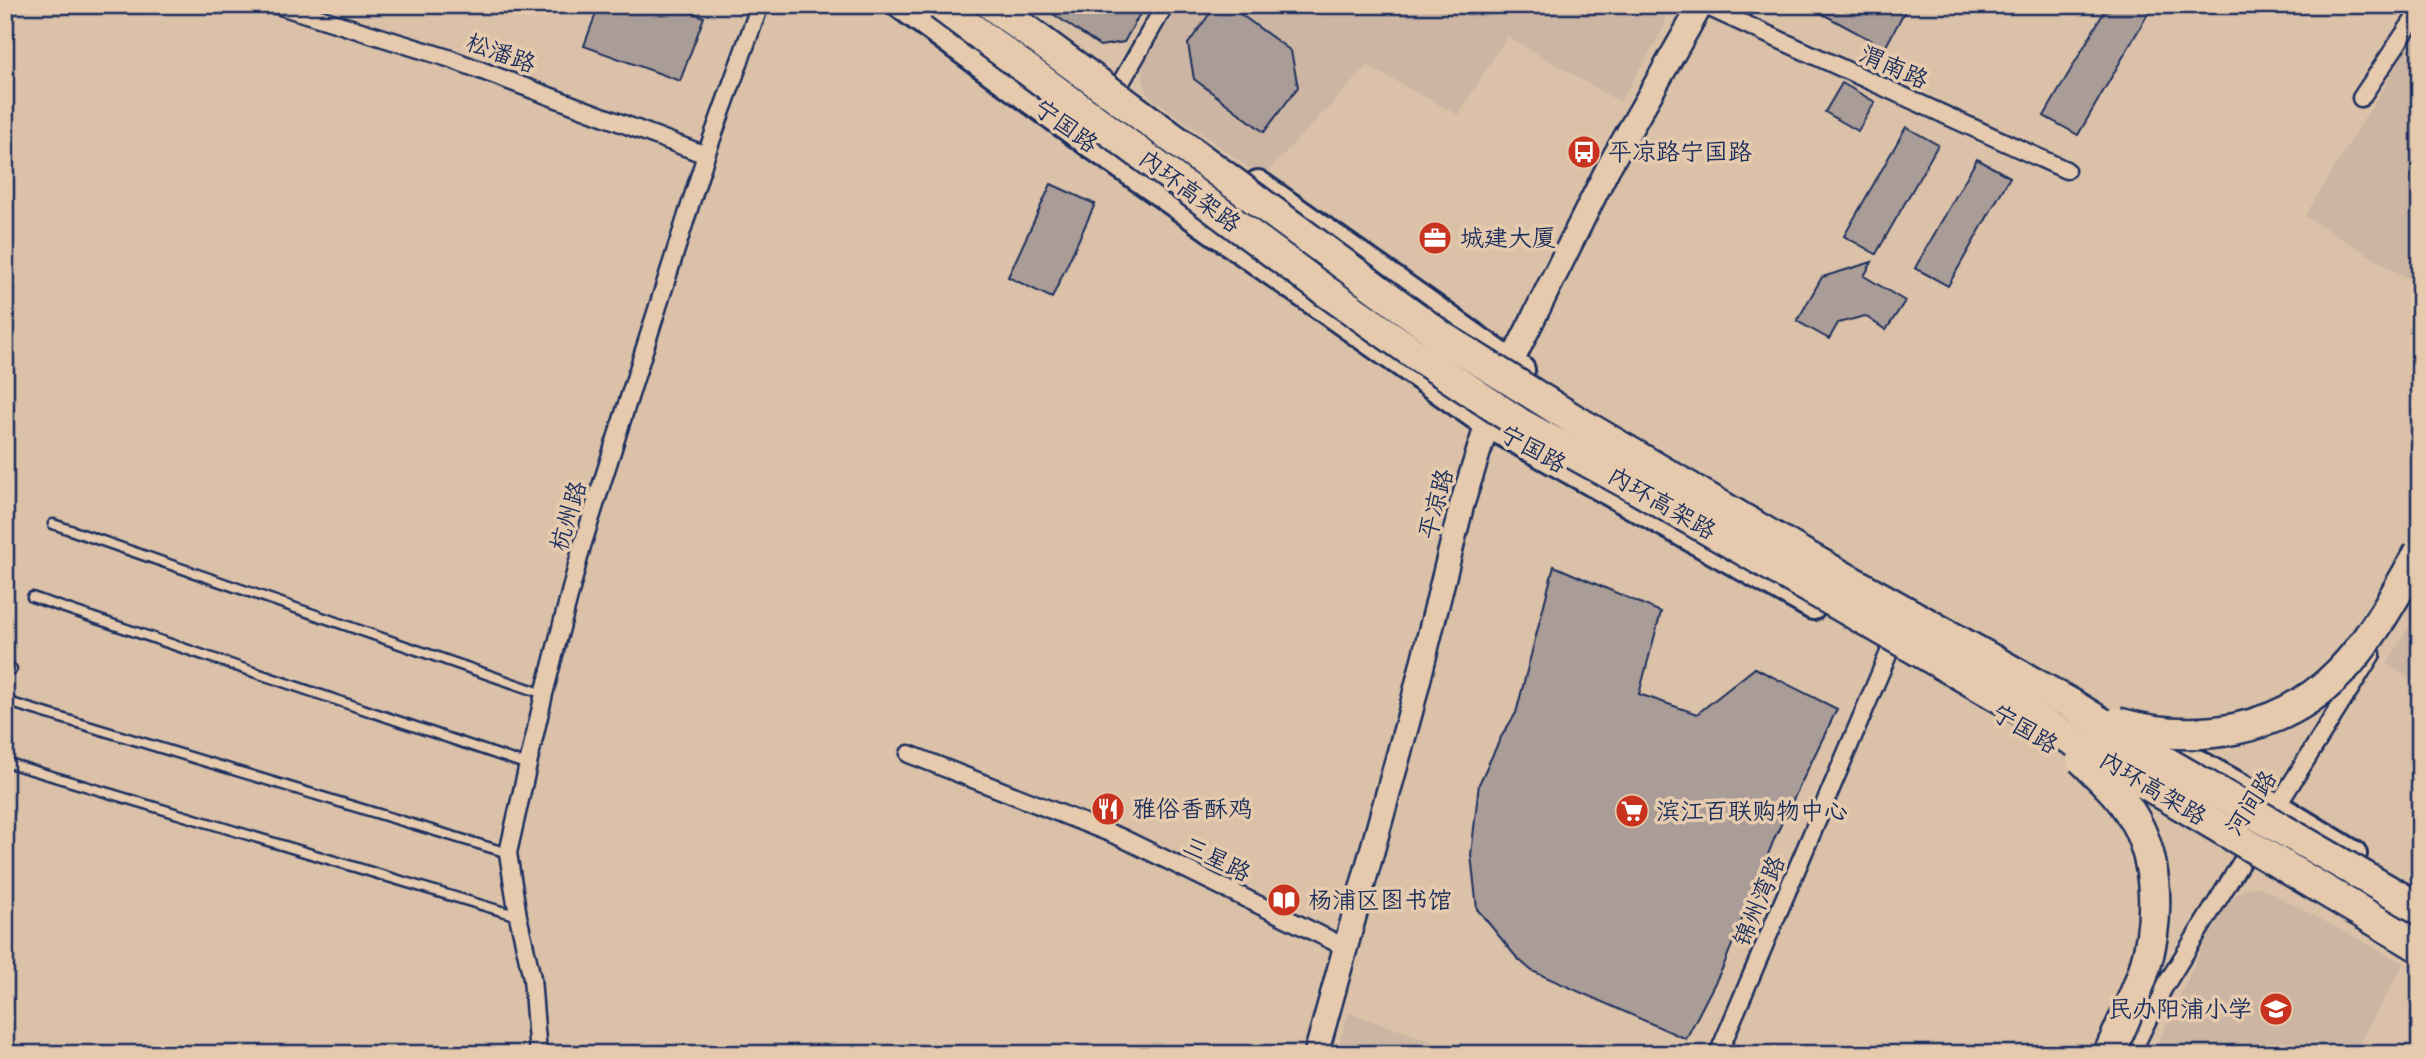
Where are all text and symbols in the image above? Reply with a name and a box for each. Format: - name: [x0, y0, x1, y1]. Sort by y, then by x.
- street label: 松潘路: [461, 28, 540, 81]
- street label: 渭南路: [1854, 40, 1933, 97]
- street label: 宁国路: [1027, 94, 1103, 161]
- bus stop icon: 平凉路宁国路: [1565, 133, 1603, 171]
- place label: 平凉路宁国路: [1608, 138, 1752, 169]
- street label: 内环高架路: [1132, 144, 1246, 241]
- office icon: 城建大厦: [1416, 219, 1454, 257]
- place label: 城建大厦: [1460, 224, 1556, 255]
- street label: 宁国路: [1493, 419, 1571, 481]
- street label: 内环高架路: [1602, 461, 1721, 548]
- street label: 平凉路: [1413, 466, 1462, 543]
- street label: 杭州路: [544, 477, 595, 555]
- street label: 宁国路: [1985, 698, 2063, 762]
- street label: 内环高架路: [2093, 745, 2212, 833]
- street label: 河间路: [2220, 765, 2285, 842]
- restaurant icon: 雅俗香酥鸡: [1089, 790, 1127, 828]
- supermarket icon: 滨江百联购物中心: [1613, 792, 1651, 830]
- place label: 雅俗香酥鸡: [1132, 795, 1252, 826]
- place label: 滨江百联购物中心: [1656, 797, 1848, 828]
- street label: 三星路: [1177, 831, 1255, 890]
- street label: 锦州湾路: [1727, 851, 1793, 952]
- library icon: 杨浦区图书馆: [1265, 881, 1303, 919]
- place label: 杨浦区图书馆: [1308, 886, 1452, 917]
- school or university icon: 民办阳浦小学: [2257, 990, 2295, 1028]
- place label: 民办阳浦小学: [2108, 995, 2252, 1026]

